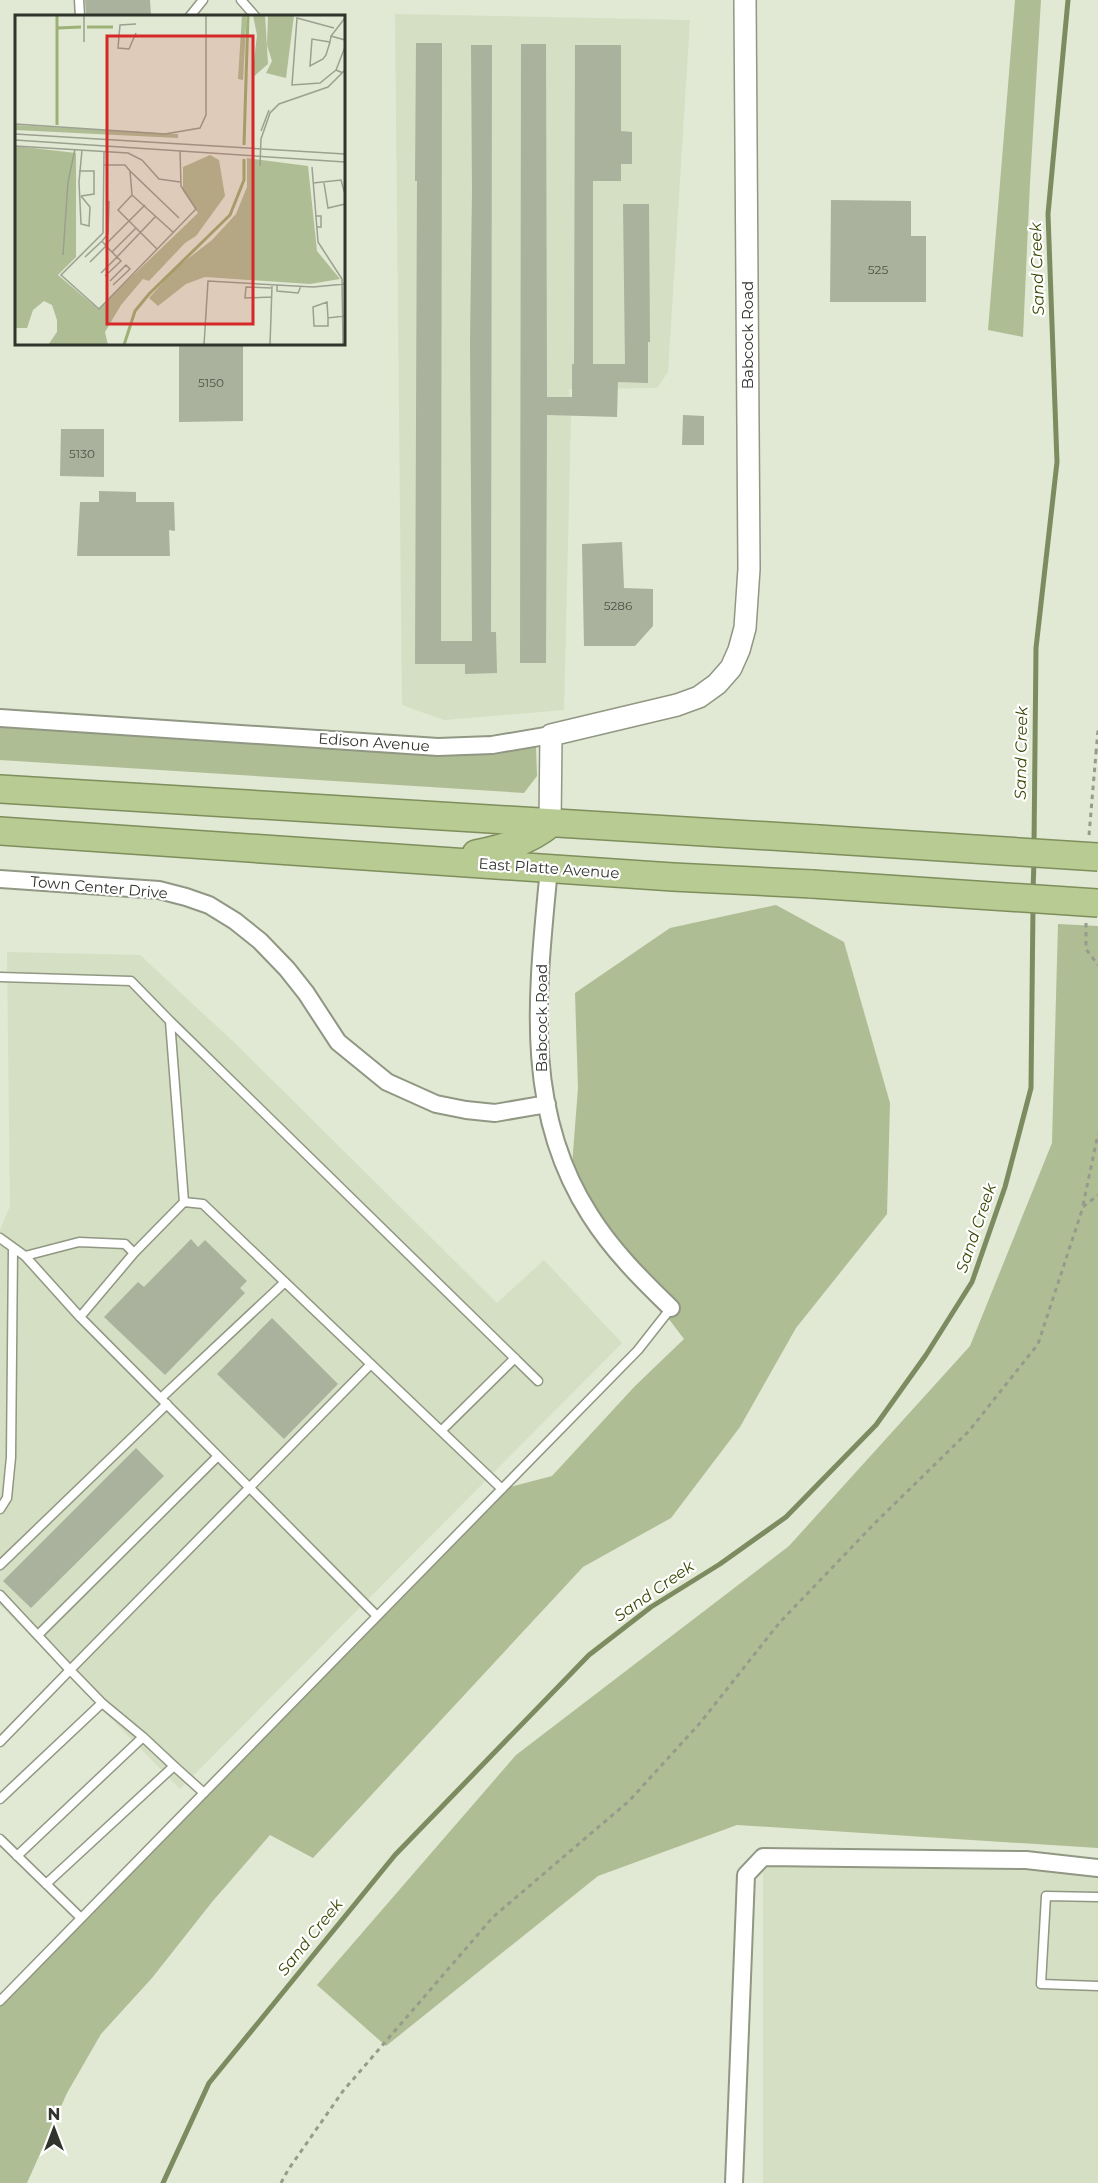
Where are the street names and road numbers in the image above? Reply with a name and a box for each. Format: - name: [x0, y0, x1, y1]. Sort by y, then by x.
- street label: Babcock Road: [738, 281, 757, 389]
- street label: Edison Avenue: [318, 729, 430, 755]
- street label: East Platte Avenue: [478, 854, 620, 882]
- street label: Town Center Drive: [30, 872, 168, 902]
- street label: Babcock Road: [532, 964, 551, 1072]

